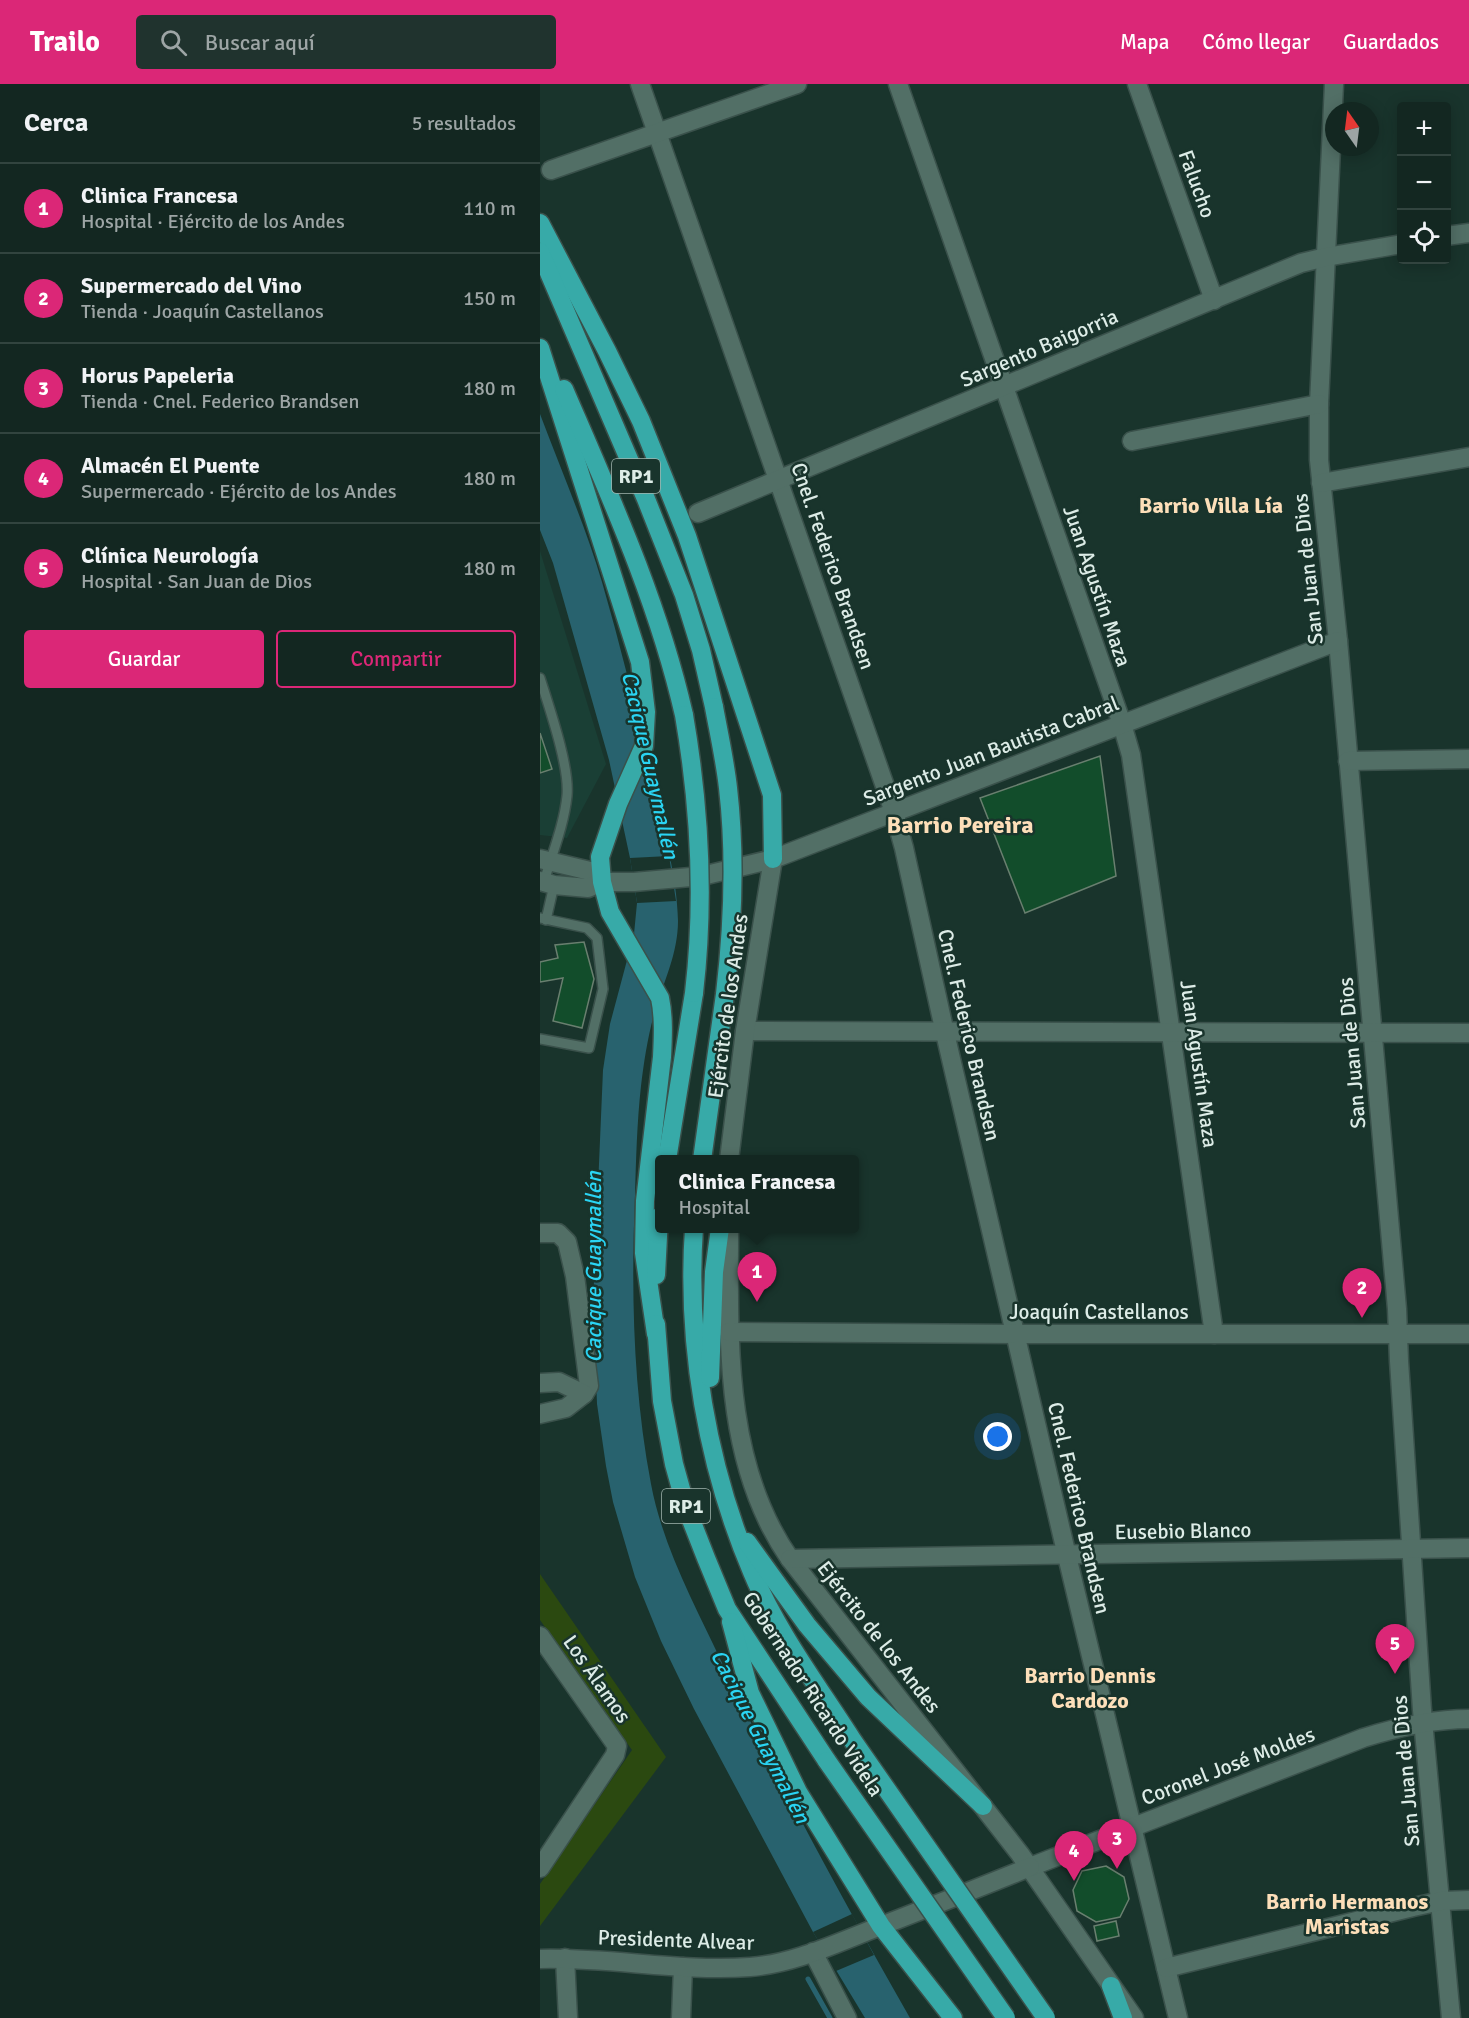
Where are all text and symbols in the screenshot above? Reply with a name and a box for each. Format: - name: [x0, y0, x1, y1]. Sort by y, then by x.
- search box: [136, 15, 556, 69]
- text: Trailo: [30, 25, 100, 59]
- icon: search: [157, 26, 190, 59]
- text: Buscar aquí: [205, 29, 315, 56]
- text: Mapa: [1120, 29, 1169, 55]
- text: Cómo llegar: [1202, 29, 1310, 55]
- text: Guardados: [1343, 29, 1439, 55]
- north arrow: [1325, 102, 1379, 156]
- map controls: [1397, 102, 1451, 264]
- button: +: [1397, 102, 1451, 156]
- text: Cerca: [24, 107, 88, 139]
- text: 5 resultados: [412, 111, 516, 136]
- street label: Falucho: [1173, 146, 1221, 222]
- button: −: [1397, 156, 1451, 210]
- text: Clinica Francesa: [81, 182, 238, 209]
- text: 1: [38, 196, 49, 221]
- text: 110 m: [463, 196, 516, 221]
- text: Hospital · Ejército de los Andes: [81, 209, 345, 234]
- button: locate: [1397, 210, 1451, 264]
- text: Supermercado del Vino: [81, 272, 302, 299]
- text: 2: [38, 286, 49, 311]
- text: 150 m: [463, 286, 516, 311]
- text: Tienda · Joaquín Castellanos: [81, 299, 324, 324]
- street label: Sargento Baigorria: [956, 303, 1122, 393]
- text: Horus Papeleria: [81, 362, 234, 389]
- text: 3: [38, 376, 49, 401]
- text: 180 m: [463, 376, 516, 401]
- text: Tienda · Cnel. Federico Brandsen: [81, 389, 359, 414]
- text: Almacén El Puente: [81, 452, 260, 479]
- road number: RP1: [612, 459, 660, 493]
- street label: Cnel. Federico Brandsen: [785, 459, 881, 673]
- text: 4: [38, 466, 49, 491]
- text: 180 m: [463, 466, 516, 491]
- text: Supermercado · Ejército de los Andes: [81, 479, 397, 504]
- district label: Barrio Villa Lía: [1139, 492, 1283, 519]
- street label: San Juan de Dios: [1287, 492, 1329, 646]
- street label: Juan Agustín Maza: [1057, 502, 1137, 670]
- text: Clínica Neurología: [81, 542, 259, 569]
- text: 5: [38, 556, 49, 581]
- text: 180 m: [463, 556, 516, 581]
- text: Hospital · San Juan de Dios: [81, 569, 312, 594]
- button: Guardar: [24, 630, 264, 688]
- button: Compartir: [276, 630, 516, 688]
- water label: Cacique Guaymallén: [616, 669, 685, 863]
- street label: Sargento Juan Bautista Cabral: [859, 690, 1123, 812]
- district label: Barrio Pereira: [887, 810, 1033, 840]
- street label: Ejército de los Andes: [702, 912, 754, 1100]
- street label: Cnel. Federico Brandsen: [932, 926, 1006, 1144]
- street label: San Juan de Dios: [1332, 976, 1372, 1130]
- street label: Juan Agustín Maza: [1174, 979, 1224, 1149]
- popup: [655, 1155, 859, 1233]
- text: Clinica Francesa: [678, 1168, 836, 1195]
- water label: Cacique Guaymallén: [580, 1170, 607, 1363]
- text: Hospital: [678, 1195, 750, 1220]
- pin: 1: [738, 1252, 776, 1302]
- pin: 2: [1342, 1268, 1382, 1318]
- street label: Joaquín Castellanos: [1009, 1299, 1189, 1325]
- street label: Cnel. Federico Brandsen: [1042, 1399, 1116, 1617]
- your location: [983, 1422, 1012, 1451]
- road number: RP1: [662, 1489, 710, 1523]
- street label: Eusebio Blanco: [1114, 1517, 1252, 1545]
- street label: Ejército de los Andes: [811, 1556, 947, 1718]
- street label: Gobernador Ricardo Videla: [737, 1587, 889, 1801]
- pin: 5: [1376, 1624, 1414, 1674]
- street label: Los Álamos: [557, 1630, 637, 1728]
- water label: Cacique Guaymallén: [705, 1645, 817, 1829]
- district label: Barrio Dennis Cardozo: [1024, 1662, 1156, 1714]
- street label: San Juan de Dios: [1386, 1694, 1426, 1848]
- street label: Coronel José Moldes: [1138, 1721, 1318, 1811]
- pin: 3: [1098, 1820, 1136, 1869]
- pin: 4: [1054, 1832, 1094, 1881]
- district label: Barrio Hermanos Maristas: [1266, 1888, 1429, 1940]
- street label: Presidente Alvear: [597, 1924, 755, 1956]

